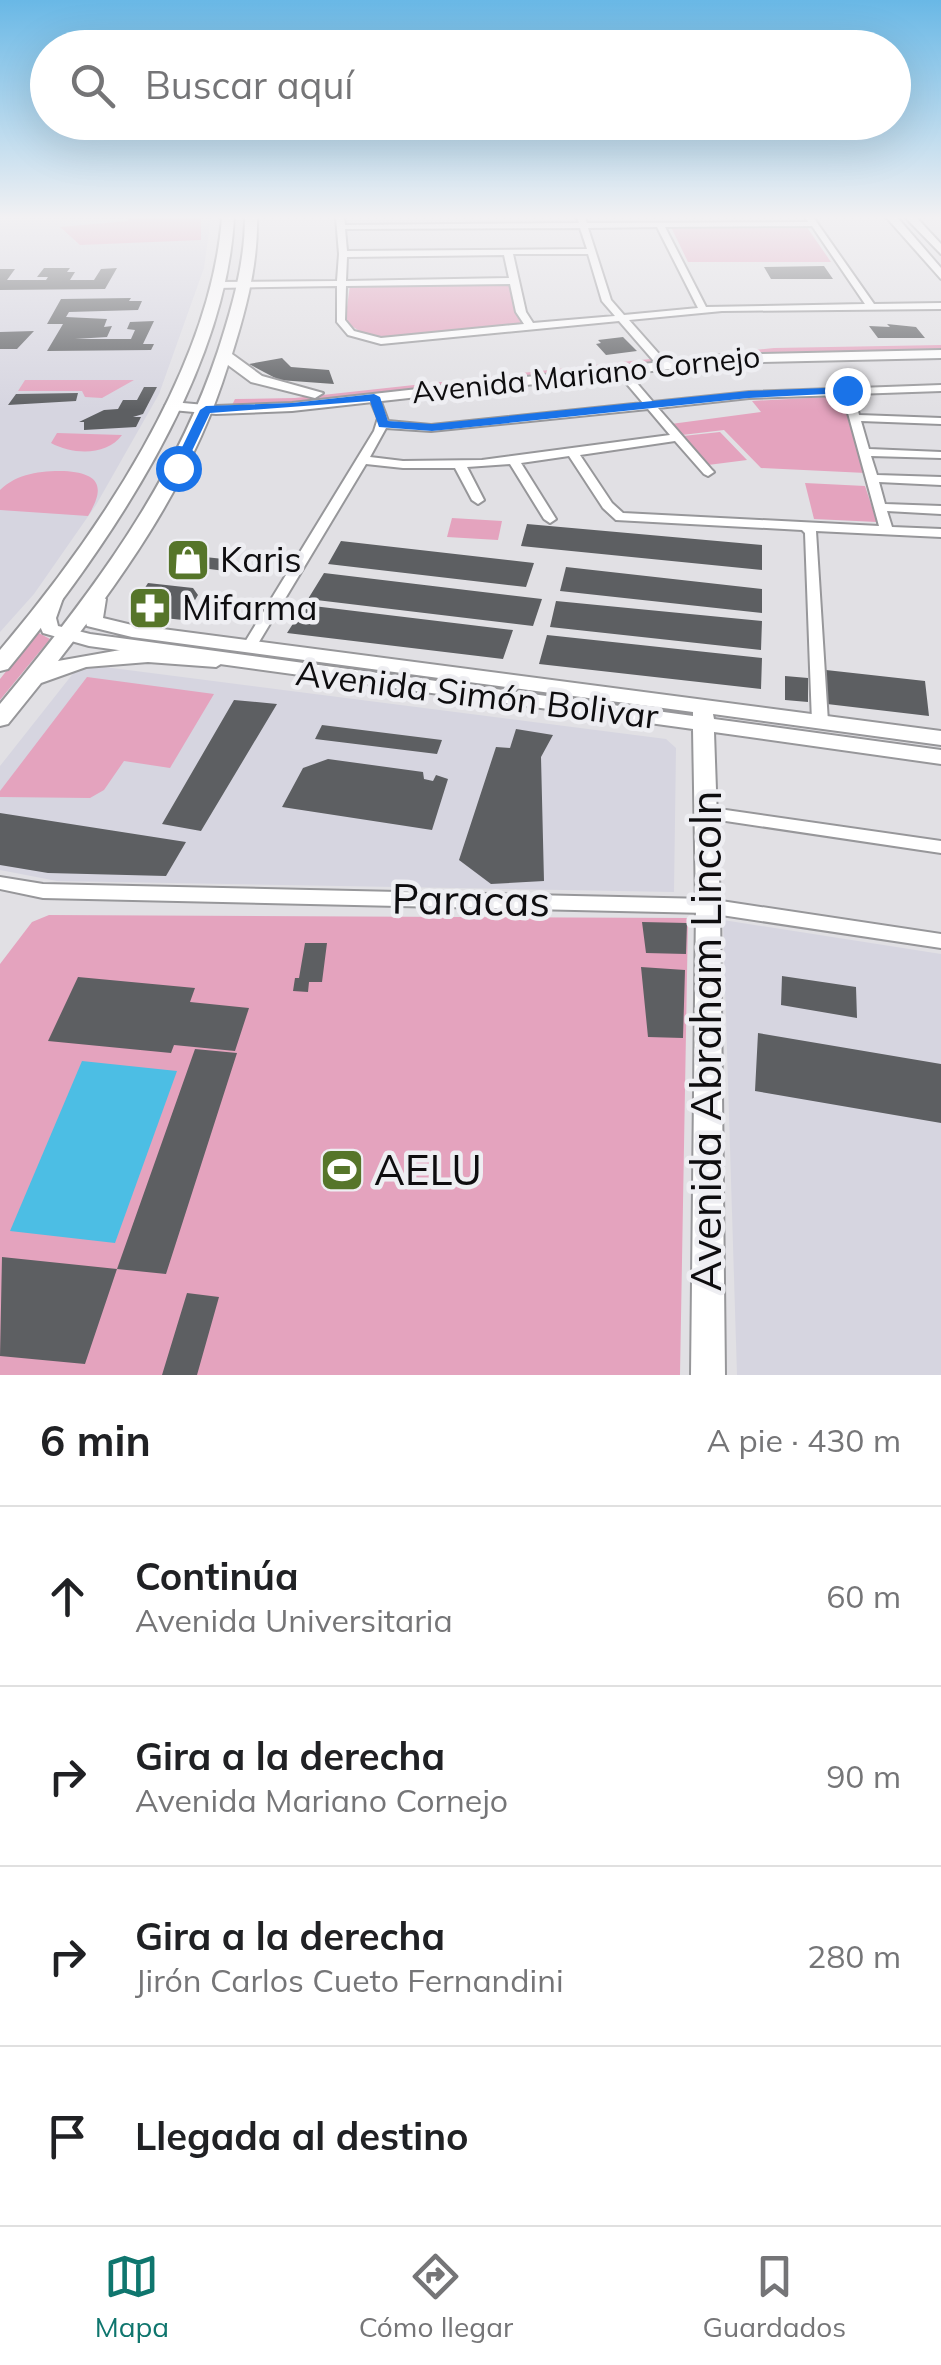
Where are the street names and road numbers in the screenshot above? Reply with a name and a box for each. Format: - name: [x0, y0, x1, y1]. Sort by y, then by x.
- street label: Avenida Mariano Cornejo: [410, 337, 762, 411]
- street label: Avenida Simón Bolivar: [293, 650, 661, 738]
- street label: Avenida Abraham Lincoln: [679, 791, 732, 1292]
- street label: Paracas: [391, 872, 551, 927]

